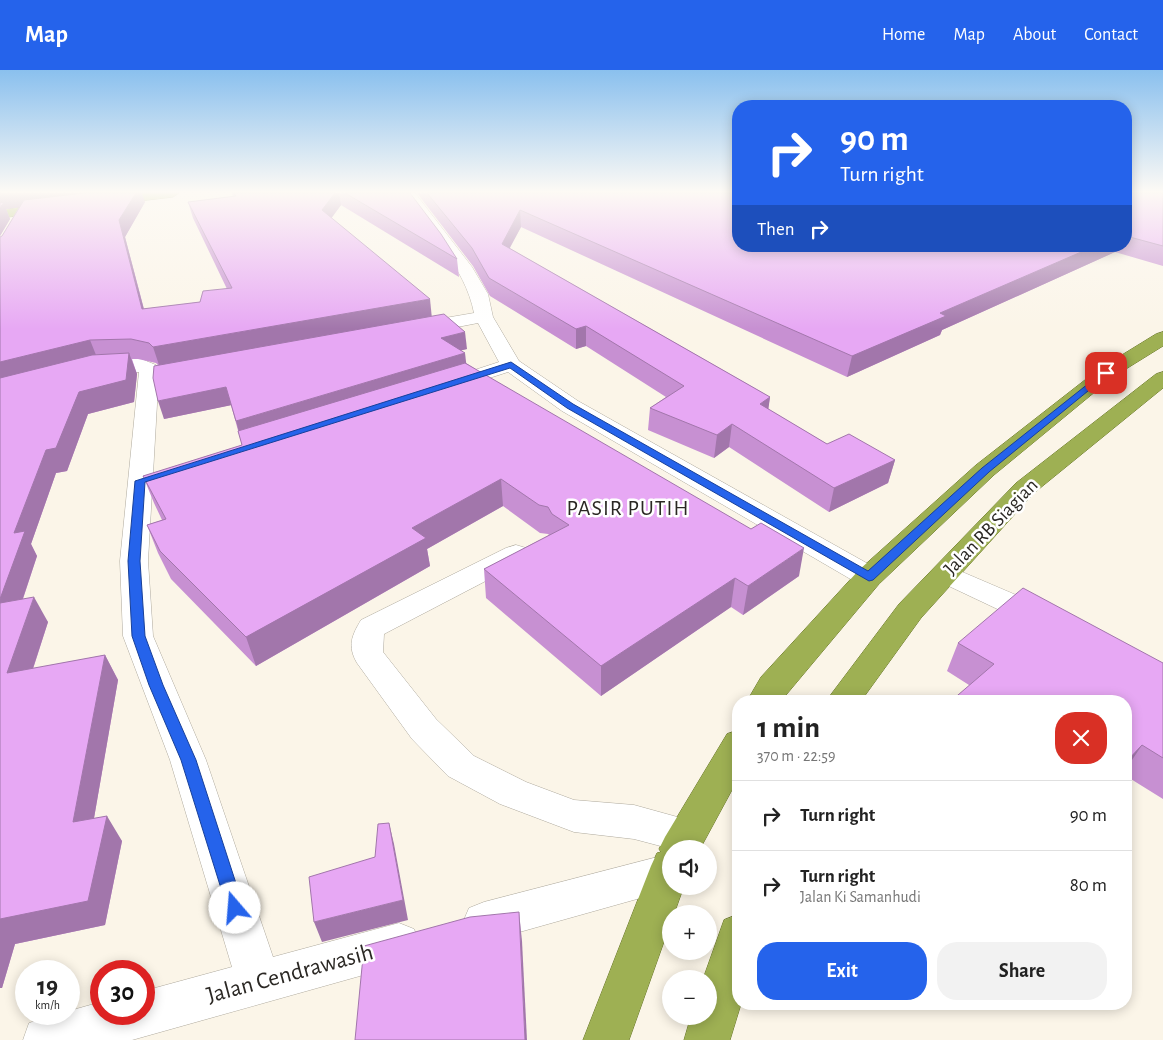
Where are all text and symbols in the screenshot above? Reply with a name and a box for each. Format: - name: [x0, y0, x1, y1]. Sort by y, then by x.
- text: Map: [25, 23, 68, 47]
- text: Home: [882, 26, 925, 44]
- text: Map: [953, 26, 985, 44]
- text: About: [1013, 26, 1056, 44]
- text: Contact: [1084, 26, 1138, 44]
- icon: right: [757, 120, 822, 185]
- text: 90 m: [840, 122, 909, 157]
- text: Turn right: [840, 163, 924, 185]
- icon: right: [805, 215, 833, 243]
- text: Then: [757, 220, 795, 239]
- pin: [1085, 352, 1127, 394]
- icon: arrive: [1092, 359, 1120, 387]
- street label: Jalan RB Siagian: [940, 475, 1042, 579]
- district label: PASIR PUTIH: [566, 497, 690, 519]
- button: close: [1055, 712, 1107, 764]
- text: 1 min: [757, 713, 820, 743]
- text: 370 m · 22:59: [757, 748, 836, 764]
- icon: right: [757, 802, 785, 830]
- text: Turn right: [800, 806, 875, 825]
- text: 90 m: [1070, 806, 1107, 825]
- map controls: [662, 840, 717, 1025]
- button: sound: [662, 840, 717, 895]
- text: Turn right: [800, 867, 875, 886]
- icon: right: [757, 872, 785, 900]
- text: 80 m: [1070, 876, 1107, 895]
- position arrow: [208, 881, 260, 933]
- text: Jalan Ki Samanhudi: [800, 889, 921, 905]
- button: +: [662, 905, 717, 960]
- street label: Jalan Cendrawasih: [204, 940, 376, 1008]
- button: Exit: [757, 942, 927, 1000]
- button: Share: [937, 942, 1107, 1000]
- speed limit sign: 30: [90, 960, 155, 1025]
- button: −: [662, 970, 717, 1025]
- text: 19: [37, 974, 58, 999]
- text: km/h: [35, 999, 60, 1011]

